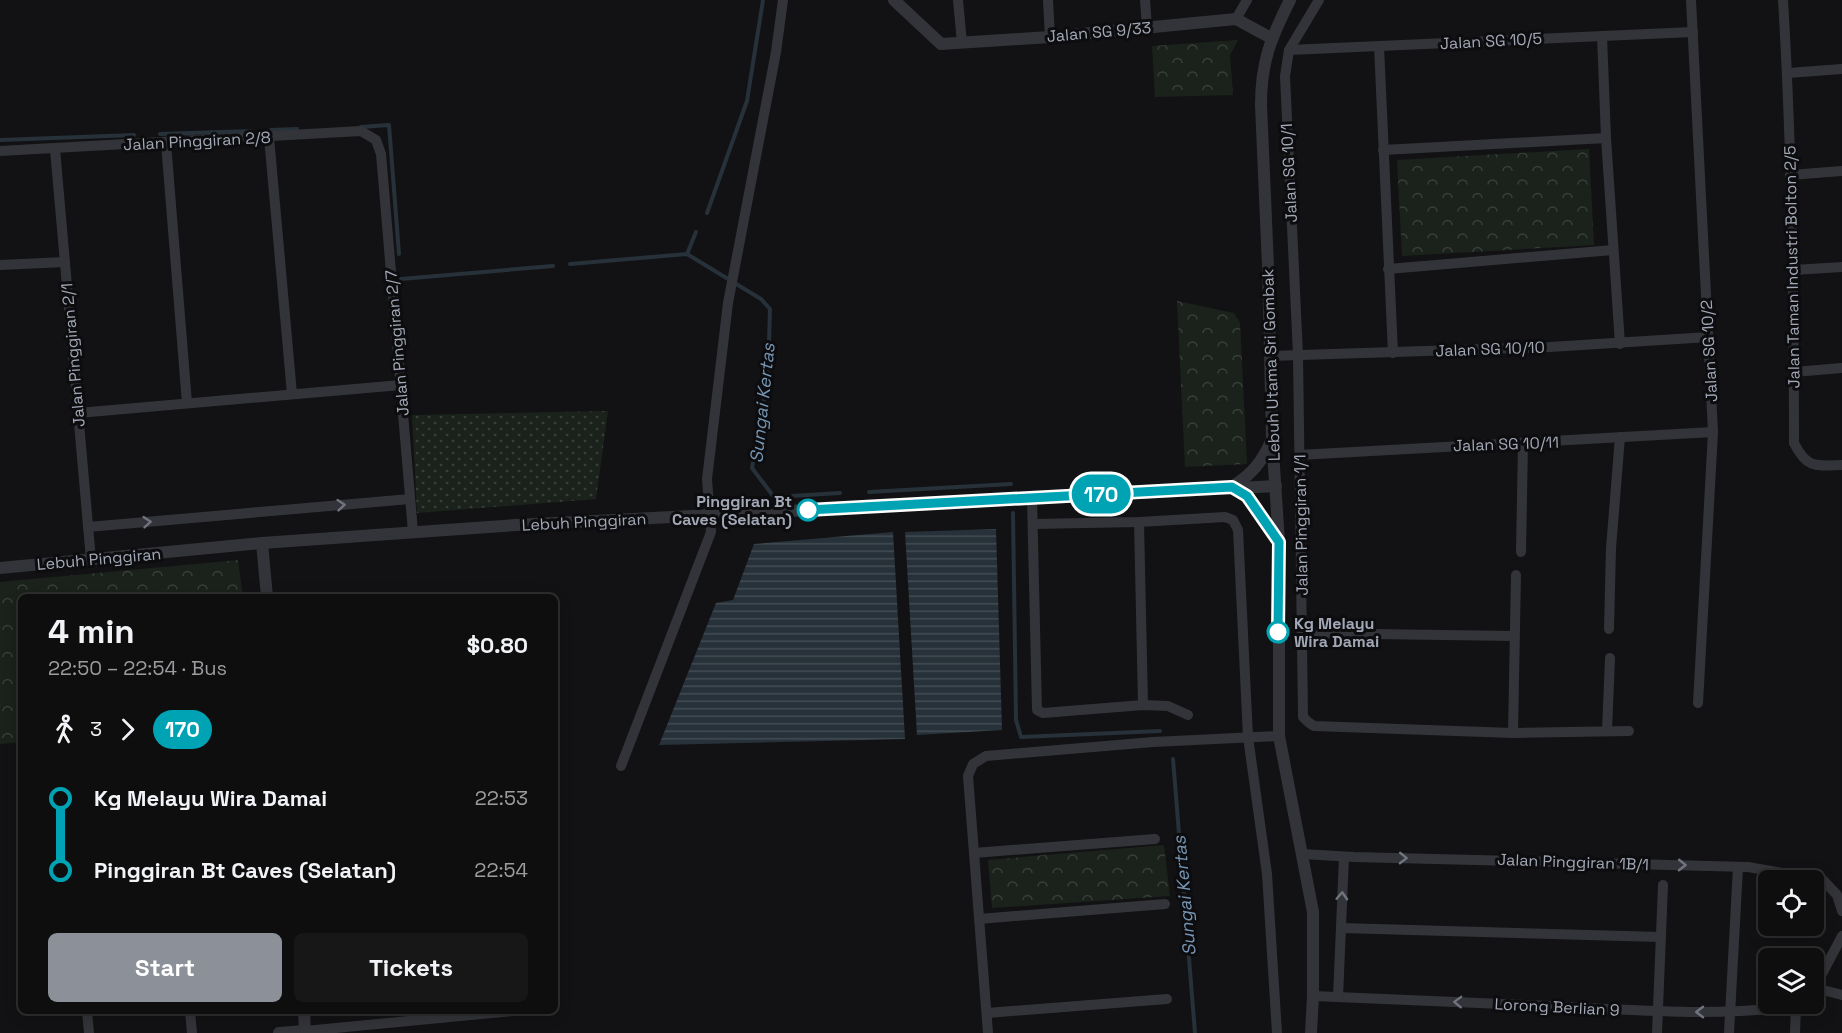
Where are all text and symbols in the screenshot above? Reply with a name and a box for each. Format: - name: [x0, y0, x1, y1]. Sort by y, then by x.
- street label: Jalan SG 9/33: [1046, 17, 1152, 47]
- street label: Jalan SG 10/5: [1439, 28, 1543, 54]
- street label: Jalan SG 10/1: [1276, 123, 1302, 223]
- street label: Jalan Pinggiran 2/8: [123, 127, 271, 155]
- street label: Jalan Taman Industri Bolton 2/5: [1779, 145, 1805, 389]
- street label: Lebuh Utama Sri Gombak: [1257, 268, 1285, 462]
- street label: Jalan Pinggiran 2/7: [380, 269, 414, 417]
- street label: Jalan Pinggiran 2/1: [56, 282, 90, 428]
- street label: Jalan SG 10/2: [1696, 299, 1722, 403]
- street label: Jalan SG 10/10: [1435, 337, 1545, 361]
- water label: Sungai Kertas: [744, 342, 780, 464]
- street label: Jalan SG 10/11: [1453, 432, 1559, 456]
- street label: Jalan Pinggiran 1/1: [1289, 454, 1313, 596]
- line badge: 170: [1066, 474, 1136, 514]
- text: 170: [1084, 481, 1118, 508]
- place label: Pinggiran Bt Caves (Selatan): [672, 491, 792, 530]
- one-way arrow: [336, 499, 345, 512]
- marker: Pinggiran Bt Caves (Selatan): [797, 499, 819, 521]
- street label: Lebuh Pinggiran: [521, 508, 647, 536]
- one-way arrow: [142, 516, 151, 529]
- street label: Lebuh Pinggiran: [36, 543, 162, 575]
- text: 4 min: [48, 611, 135, 653]
- place label: Kg Melayu Wira Damai: [1294, 613, 1379, 652]
- marker: Kg Melayu Wira Damai: [1267, 621, 1289, 643]
- text: $0.80: [467, 631, 528, 659]
- text: 22:50 – 22:54 · Bus: [48, 655, 227, 681]
- icon: walk: [48, 713, 81, 746]
- icon: forward: [111, 713, 144, 746]
- text: 3: [90, 716, 102, 742]
- text: 170: [165, 716, 200, 743]
- text: Kg Melayu Wira Damai: [94, 784, 327, 812]
- text: 22:53: [475, 785, 528, 811]
- water label: Sungai Kertas: [1167, 835, 1201, 957]
- street label: Jalan Pinggiran 1B/1: [1497, 849, 1649, 875]
- one-way arrow: [1398, 852, 1407, 864]
- text: Pinggiran Bt Caves (Selatan): [94, 856, 396, 884]
- text: 22:54: [474, 857, 528, 883]
- one-way arrow: [1677, 859, 1686, 872]
- map controls: [1758, 870, 1824, 1014]
- button: locate: [1758, 870, 1824, 936]
- one-way arrow: [1336, 892, 1349, 901]
- button: Start: [48, 933, 282, 1002]
- button: Tickets: [294, 933, 528, 1002]
- button: layers: [1758, 948, 1824, 1014]
- street label: Lorong Berlian 9: [1494, 993, 1620, 1021]
- one-way arrow: [1454, 995, 1463, 1008]
- one-way arrow: [1696, 1006, 1705, 1018]

